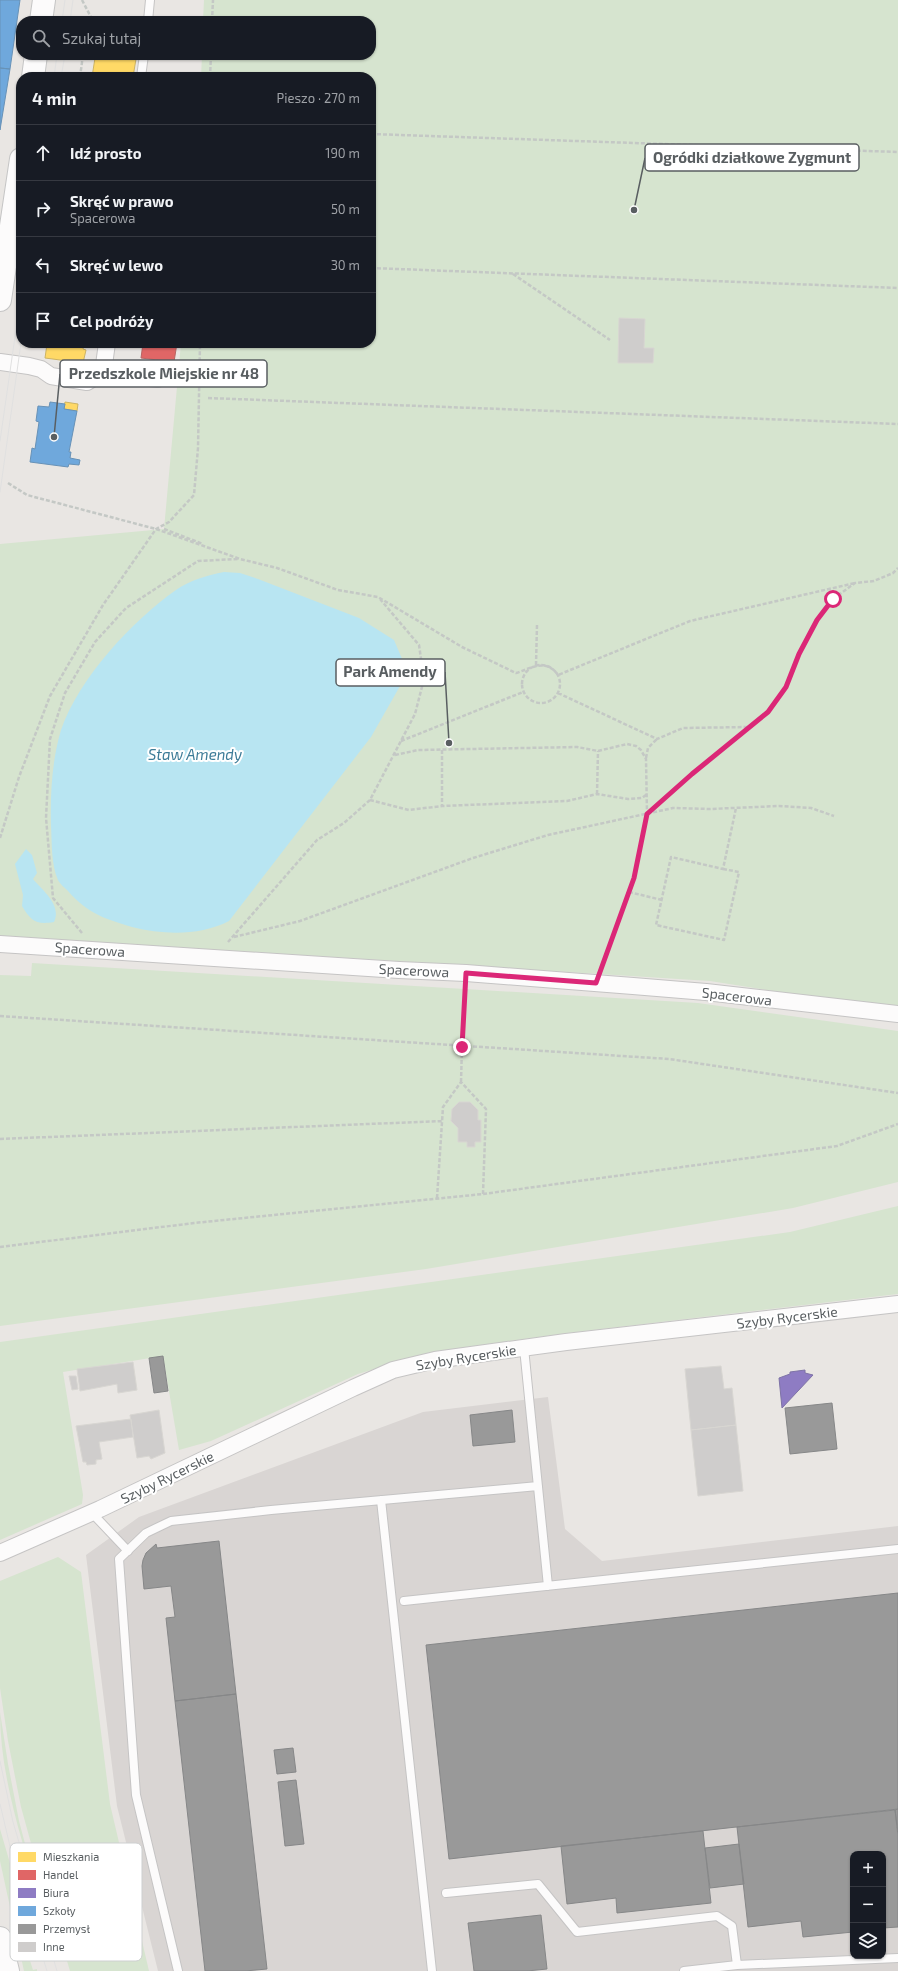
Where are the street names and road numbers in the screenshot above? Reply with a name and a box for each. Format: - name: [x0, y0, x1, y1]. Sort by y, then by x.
- street label: Spacerowa: [54, 938, 126, 960]
- street label: Spacerowa: [378, 960, 450, 980]
- street label: Spacerowa: [701, 983, 773, 1009]
- street label: Szyby Rycerskie: [736, 1302, 838, 1332]
- street label: Szyby Rycerskie: [414, 1341, 518, 1373]
- street label: Szyby Rycerskie: [118, 1447, 216, 1507]

